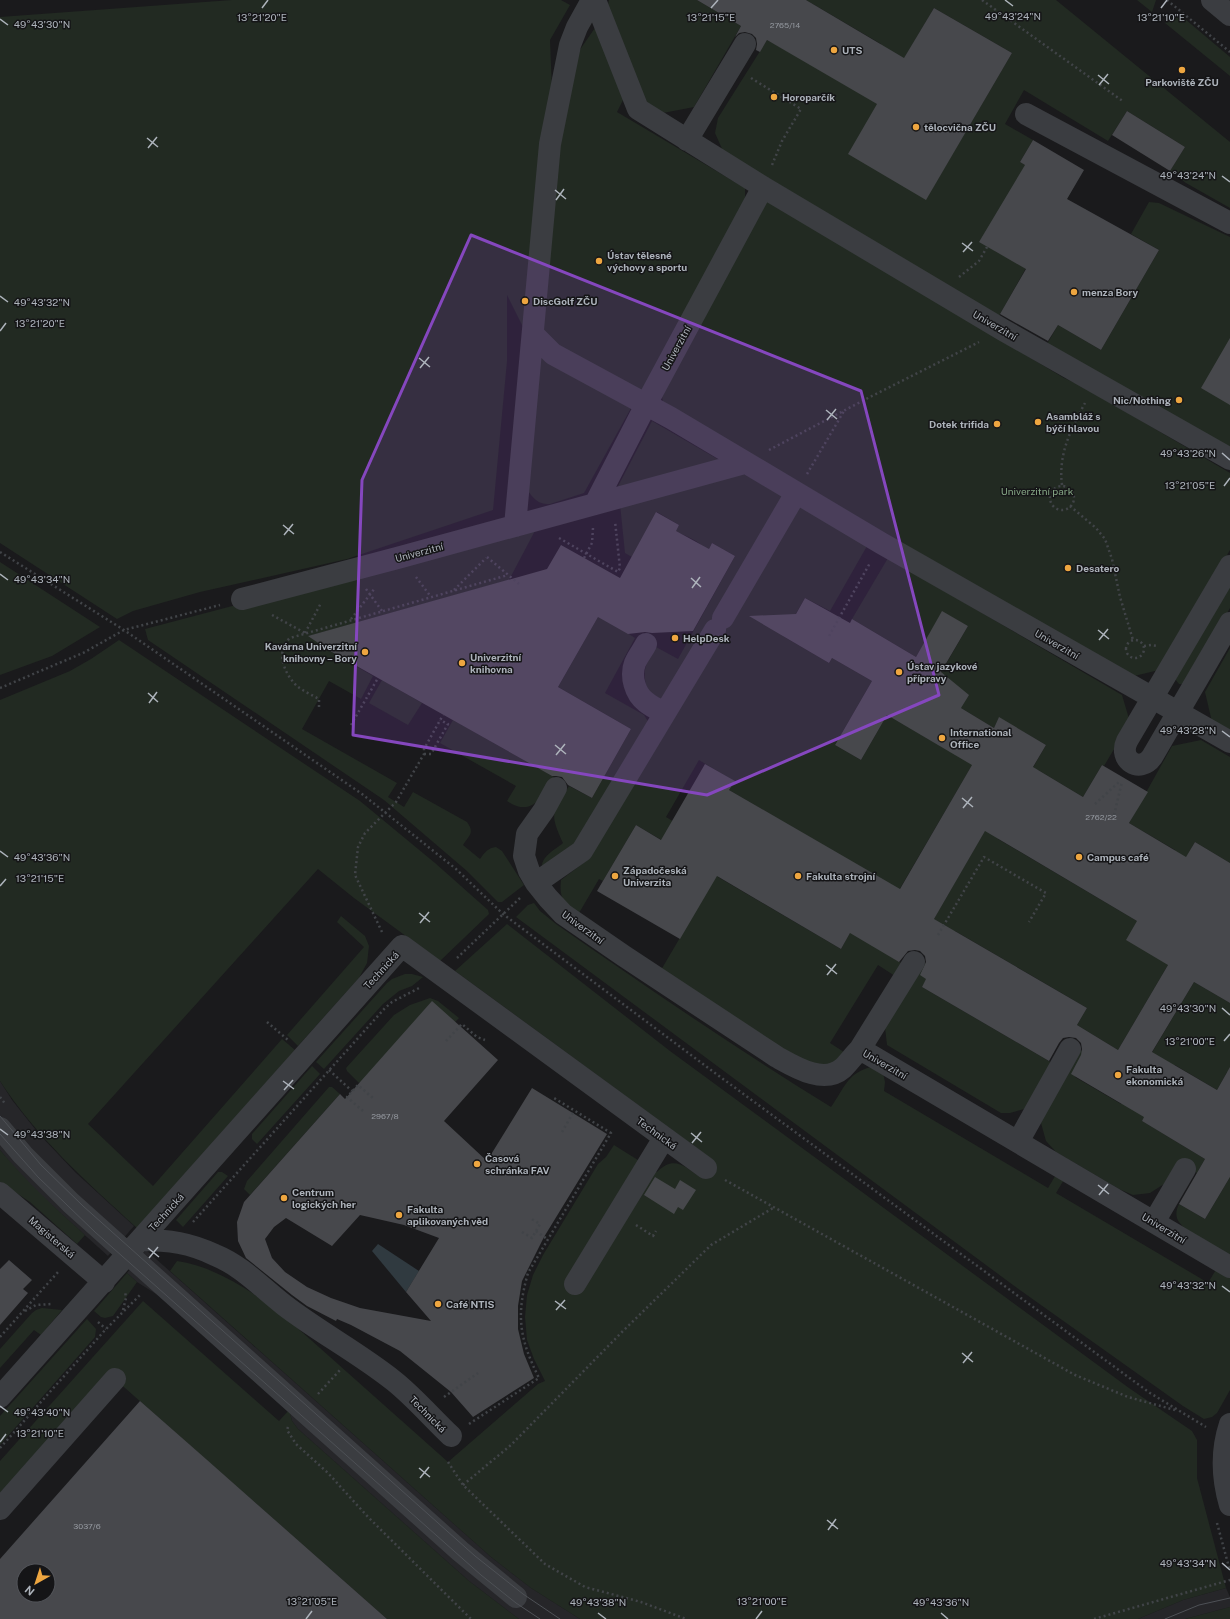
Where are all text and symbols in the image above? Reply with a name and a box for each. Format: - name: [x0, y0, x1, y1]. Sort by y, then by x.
- text: 49°43'24"N: [985, 10, 1041, 22]
- text: 13°21'20"E: [237, 11, 287, 23]
- text: 13°21'15"E: [687, 11, 735, 23]
- text: 13°21'10"E: [1137, 11, 1185, 23]
- text: 49°43'30"N: [14, 18, 70, 30]
- house number: 2765/14: [770, 20, 800, 30]
- place label: UTS: [842, 44, 862, 56]
- marker: UTS: [829, 45, 839, 55]
- marker: Parkoviště ZČU: [1177, 65, 1187, 75]
- place label: Parkoviště ZČU: [1145, 76, 1219, 88]
- place label: Horoparčík: [782, 91, 835, 103]
- marker: Horoparčík: [769, 92, 779, 102]
- place label: tělocvična ZČU: [924, 121, 996, 133]
- marker: tělocvična ZČU: [911, 122, 921, 132]
- text: 49°43'24"N: [1160, 169, 1216, 181]
- place label: Ústav tělesné výchovy a sportu: [607, 249, 687, 273]
- marker: Ústav tělesné výchovy a sportu: [594, 256, 604, 266]
- place label: menza Bory: [1082, 286, 1139, 298]
- marker: menza Bory: [1069, 287, 1079, 297]
- place label: DiscGolf ZČU: [533, 295, 597, 307]
- text: 49°43'32"N: [14, 296, 70, 308]
- marker: DiscGolf ZČU: [520, 296, 530, 306]
- street label: Univerzitní: [971, 308, 1020, 343]
- text: 13°21'20"E: [15, 317, 65, 329]
- street label: Univerzitní: [659, 323, 693, 372]
- place label: Nic/Nothing: [1113, 394, 1172, 406]
- marker: Nic/Nothing: [1174, 395, 1184, 405]
- place label: Asambláž s býčí hlavou: [1046, 410, 1101, 434]
- marker: Asambláž s býčí hlavou: [1033, 417, 1043, 427]
- place label: Dotek trifida: [929, 418, 989, 430]
- marker: Dotek trifida: [992, 419, 1002, 429]
- text: 49°43'26"N: [1160, 447, 1216, 459]
- text: 13°21'05"E: [1165, 479, 1215, 491]
- park label: Univerzitní park: [1001, 485, 1074, 497]
- street label: Univerzitní: [394, 540, 445, 564]
- place label: Desatero: [1076, 562, 1120, 574]
- marker: Desatero: [1063, 563, 1073, 573]
- text: 49°43'34"N: [14, 573, 70, 585]
- street label: Univerzitní: [1033, 627, 1082, 662]
- place label: HelpDesk: [683, 632, 730, 644]
- marker: HelpDesk: [670, 633, 680, 643]
- place label: Kavárna Univerzitní knihovny – Bory: [265, 640, 357, 664]
- marker: Kavárna Univerzitní knihovny – Bory: [360, 647, 370, 657]
- place label: Univerzitní knihovna: [470, 651, 522, 675]
- marker: Univerzitní knihovna: [457, 658, 467, 668]
- place label: Ústav jazykové přípravy: [907, 660, 978, 684]
- marker: Ústav jazykové přípravy: [894, 667, 904, 677]
- text: 49°43'28"N: [1160, 724, 1216, 736]
- place label: International Office: [950, 726, 1012, 750]
- marker: International Office: [937, 733, 947, 743]
- house number: 2762/22: [1085, 812, 1117, 822]
- text: 49°43'36"N: [14, 851, 70, 863]
- place label: Campus café: [1087, 851, 1149, 863]
- marker: Campus café: [1074, 852, 1084, 862]
- place label: Západočeská Univerzita: [623, 864, 687, 888]
- place label: Fakulta strojní: [806, 870, 876, 882]
- marker: Západočeská Univerzita: [610, 871, 620, 881]
- marker: Fakulta strojní: [793, 871, 803, 881]
- text: 13°21'15"E: [16, 872, 64, 884]
- street label: Univerzitní: [560, 908, 607, 947]
- street label: Technická: [361, 949, 401, 991]
- text: 49°43'30"N: [1160, 1002, 1216, 1014]
- text: 13°21'00"E: [1165, 1035, 1215, 1047]
- street label: Univerzitní: [861, 1047, 910, 1082]
- place label: Fakulta ekonomická: [1126, 1063, 1183, 1087]
- marker: Fakulta ekonomická: [1113, 1070, 1123, 1080]
- house number: 2967/8: [371, 1111, 399, 1121]
- street label: Technická: [635, 1114, 679, 1152]
- text: 49°43'38"N: [14, 1128, 70, 1140]
- place label: Časová schránka FAV: [485, 1152, 549, 1176]
- marker: Časová schránka FAV: [472, 1159, 482, 1169]
- place label: Centrum logických her: [292, 1186, 356, 1210]
- street label: Technická: [146, 1191, 186, 1233]
- marker: Centrum logických her: [279, 1193, 289, 1203]
- place label: Fakulta aplikovaných věd: [407, 1203, 488, 1227]
- marker: Fakulta aplikovaných věd: [394, 1210, 404, 1220]
- street label: Univerzitní: [1140, 1210, 1189, 1246]
- street label: Magisterská: [26, 1214, 78, 1260]
- text: 49°43'32"N: [1160, 1279, 1216, 1291]
- place label: Café NTIS: [446, 1298, 495, 1310]
- marker: Café NTIS: [433, 1299, 443, 1309]
- street label: Technická: [407, 1393, 449, 1435]
- text: 49°43'40"N: [14, 1406, 70, 1418]
- text: 13°21'10"E: [16, 1427, 64, 1439]
- house number: 3037/6: [73, 1521, 101, 1531]
- text: 49°43'34"N: [1160, 1557, 1216, 1569]
- north arrow: [16, 1563, 56, 1603]
- text: N: [23, 1583, 37, 1598]
- text: 13°21'05"E: [287, 1595, 337, 1607]
- text: 13°21'00"E: [737, 1595, 787, 1607]
- text: 49°43'38"N: [570, 1596, 626, 1608]
- text: 49°43'36"N: [913, 1596, 969, 1608]

